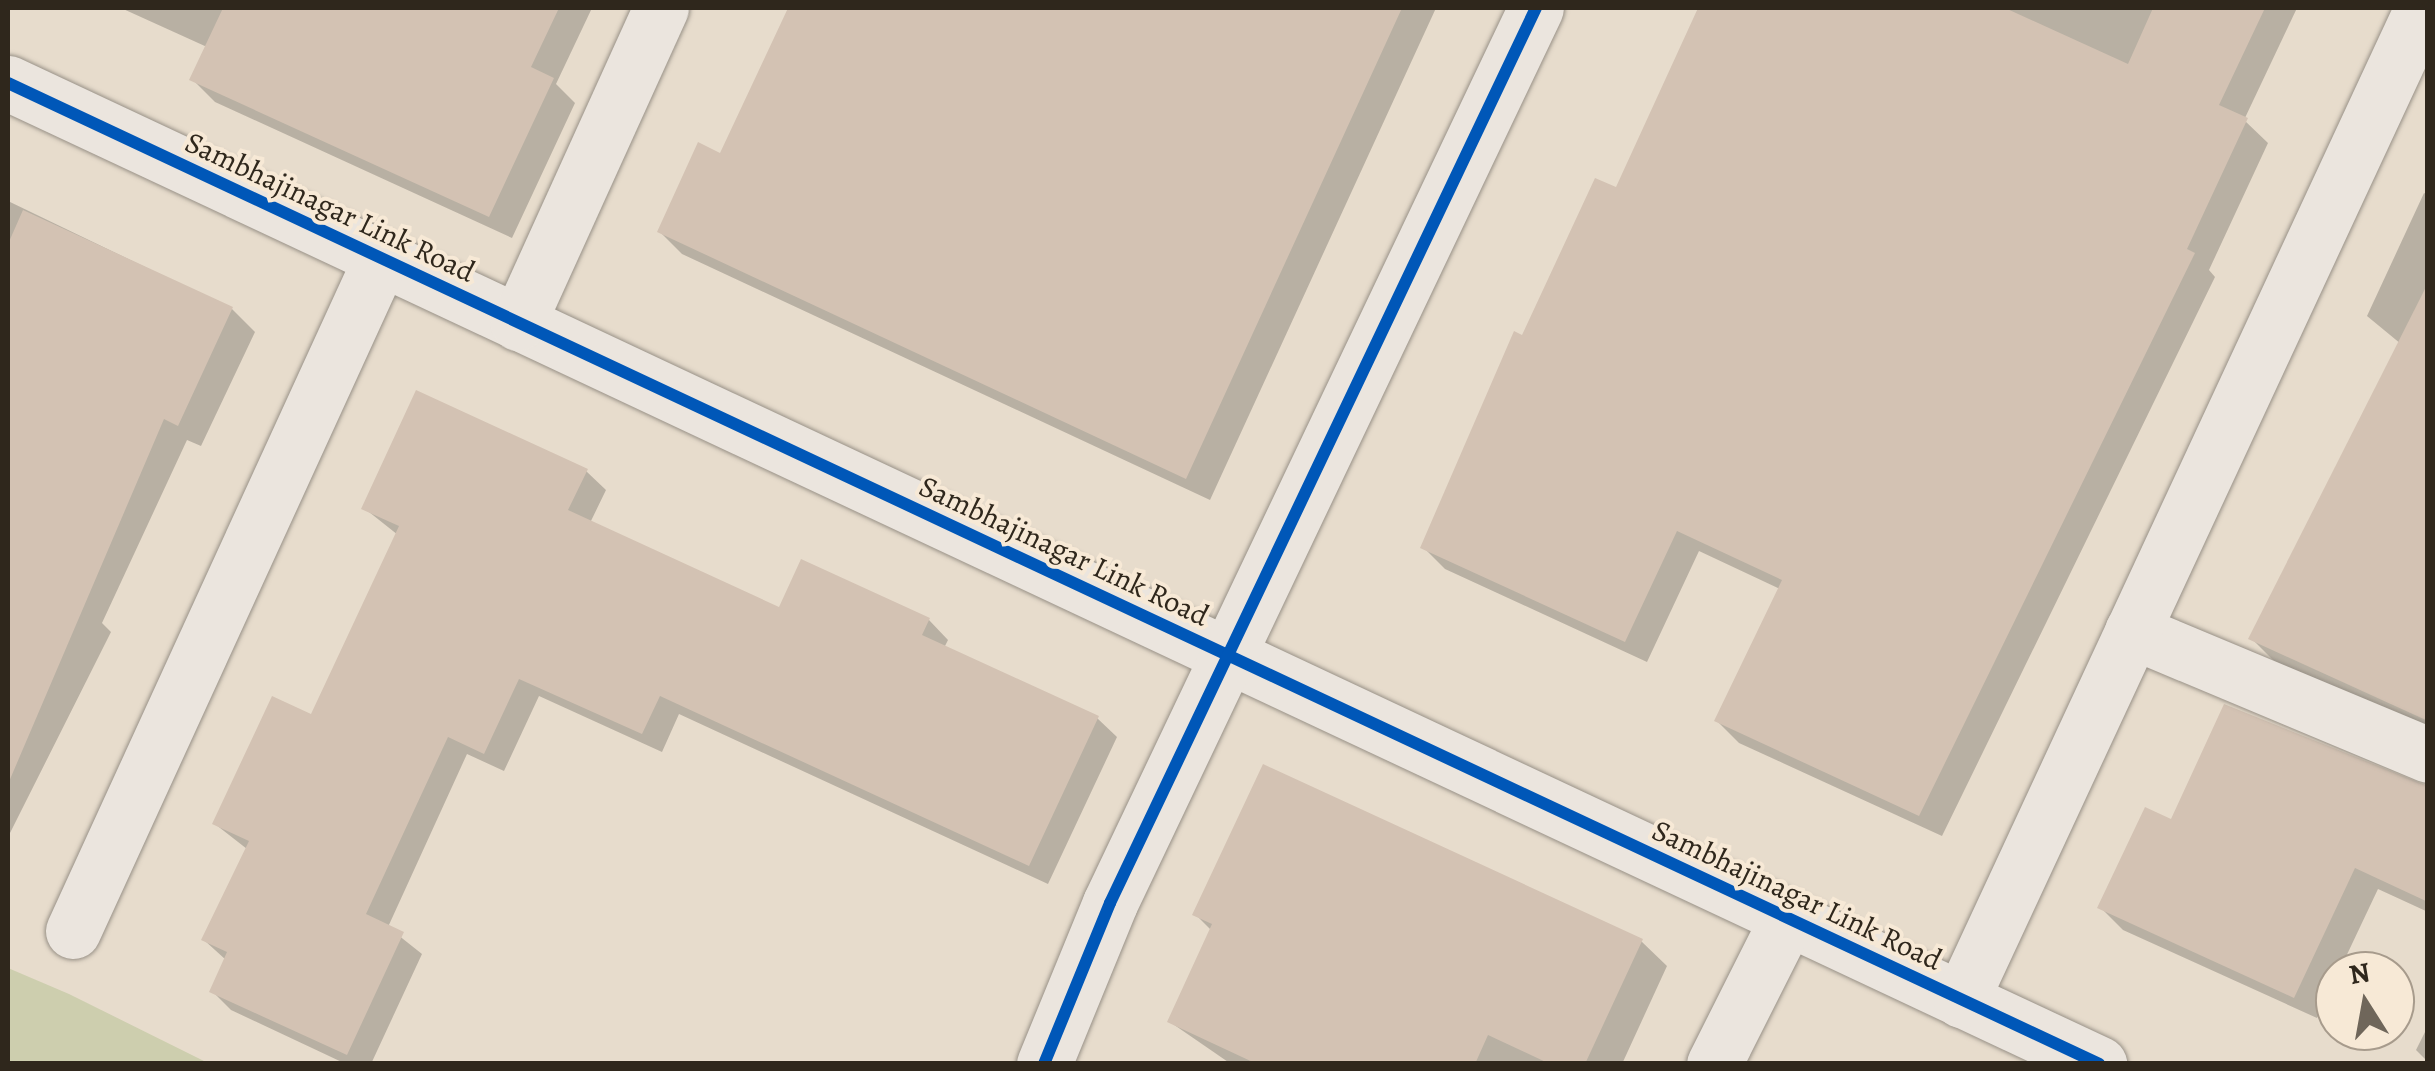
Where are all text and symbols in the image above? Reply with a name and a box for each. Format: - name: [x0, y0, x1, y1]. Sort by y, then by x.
- street label: Sambhajinagar Link Road: [179, 124, 481, 290]
- street label: Sambhajinagar Link Road: [913, 468, 1215, 634]
- street label: Sambhajinagar Link Road: [1646, 812, 1948, 978]
- north arrow: [2315, 951, 2415, 1051]
- text: N: [2346, 953, 2373, 994]

